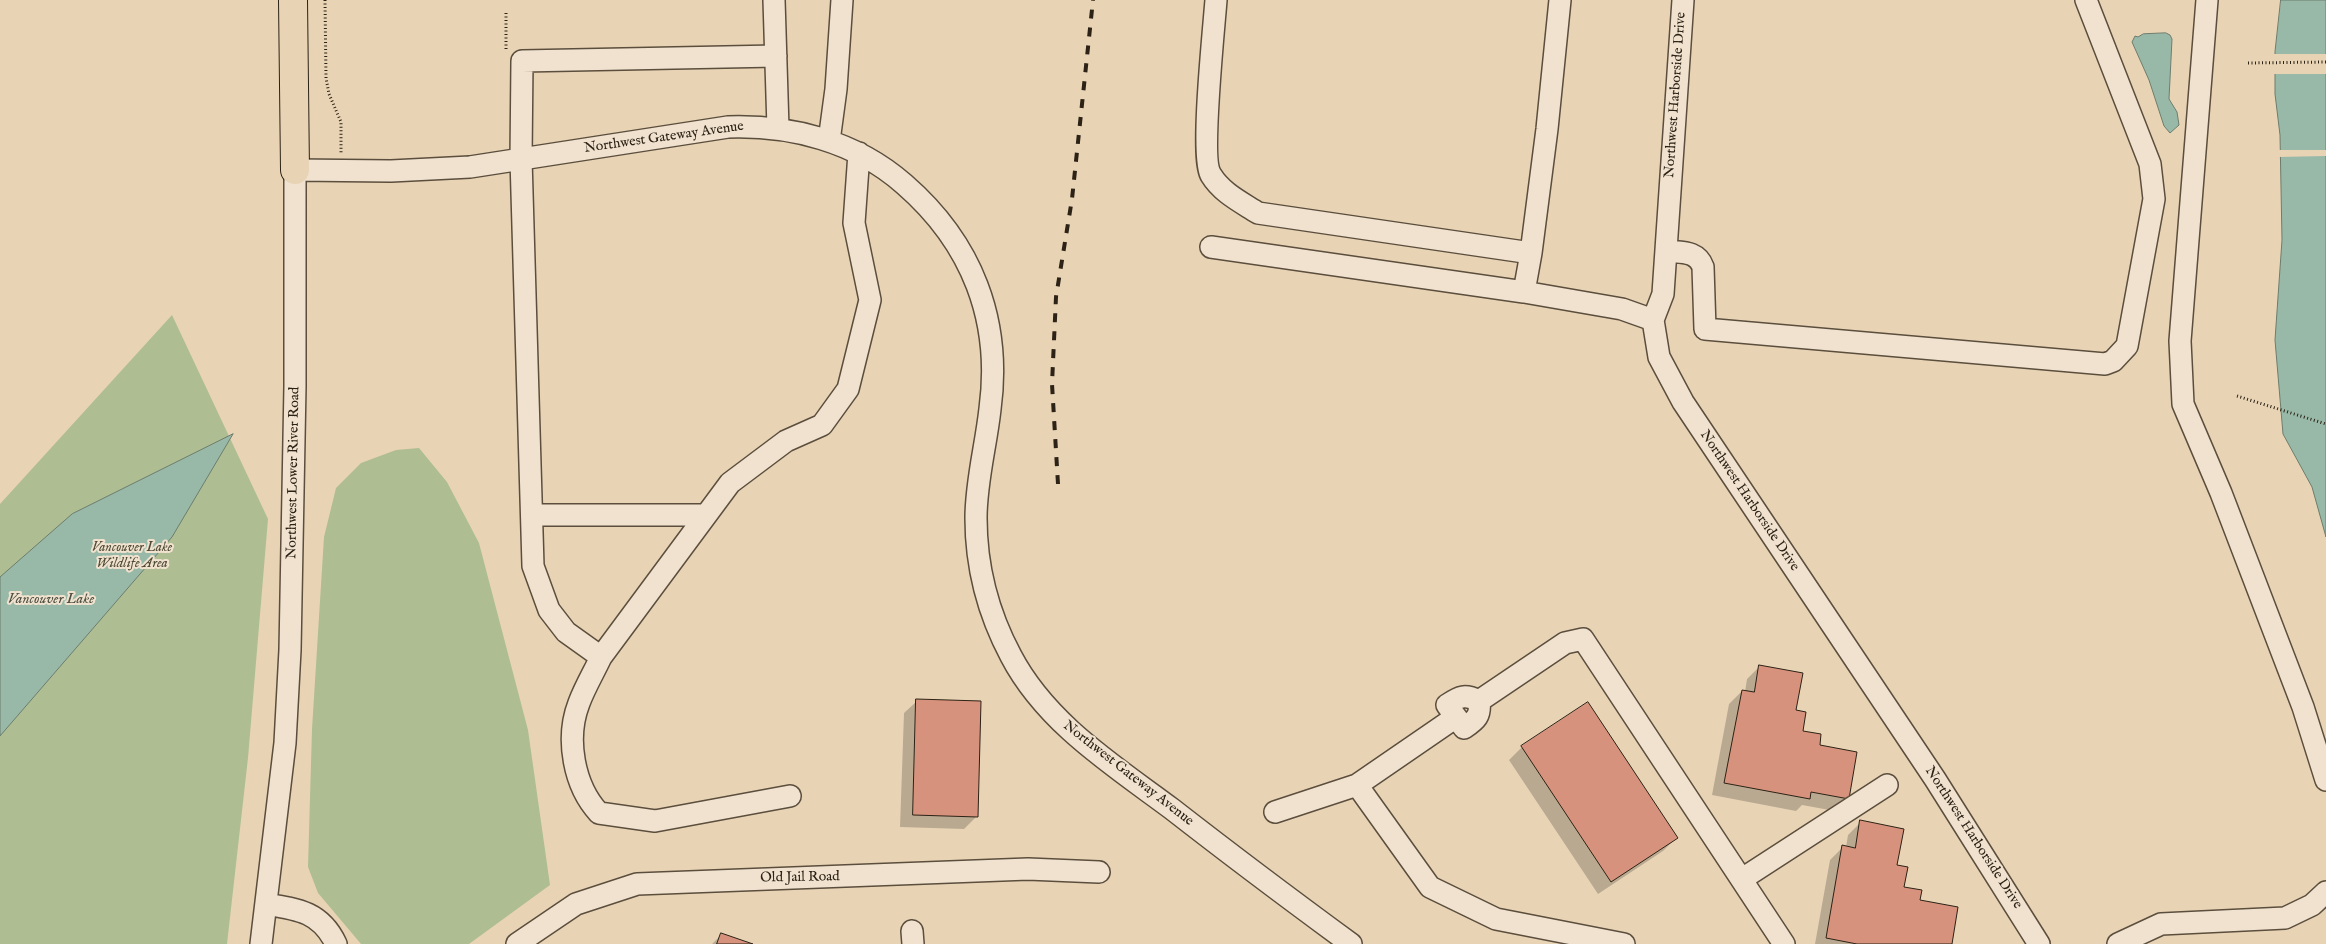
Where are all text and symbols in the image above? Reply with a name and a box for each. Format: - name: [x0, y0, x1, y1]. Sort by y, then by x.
- street label: Northwest Harborside Drive: [1662, 11, 1690, 179]
- street label: Northwest Gateway Avenue: [583, 118, 745, 158]
- street label: Northwest Lower River Road: [284, 387, 304, 559]
- street label: Northwest Harborside Drive: [1696, 427, 1802, 575]
- park label: Vancouver Lake Wildlife Area: [92, 540, 172, 572]
- water label: Vancouver Lake: [8, 591, 94, 609]
- street label: Northwest Gateway Avenue: [1059, 718, 1197, 830]
- street label: Northwest Harborside Drive: [1921, 764, 2025, 912]
- street label: Old Jail Road: [760, 869, 840, 887]

